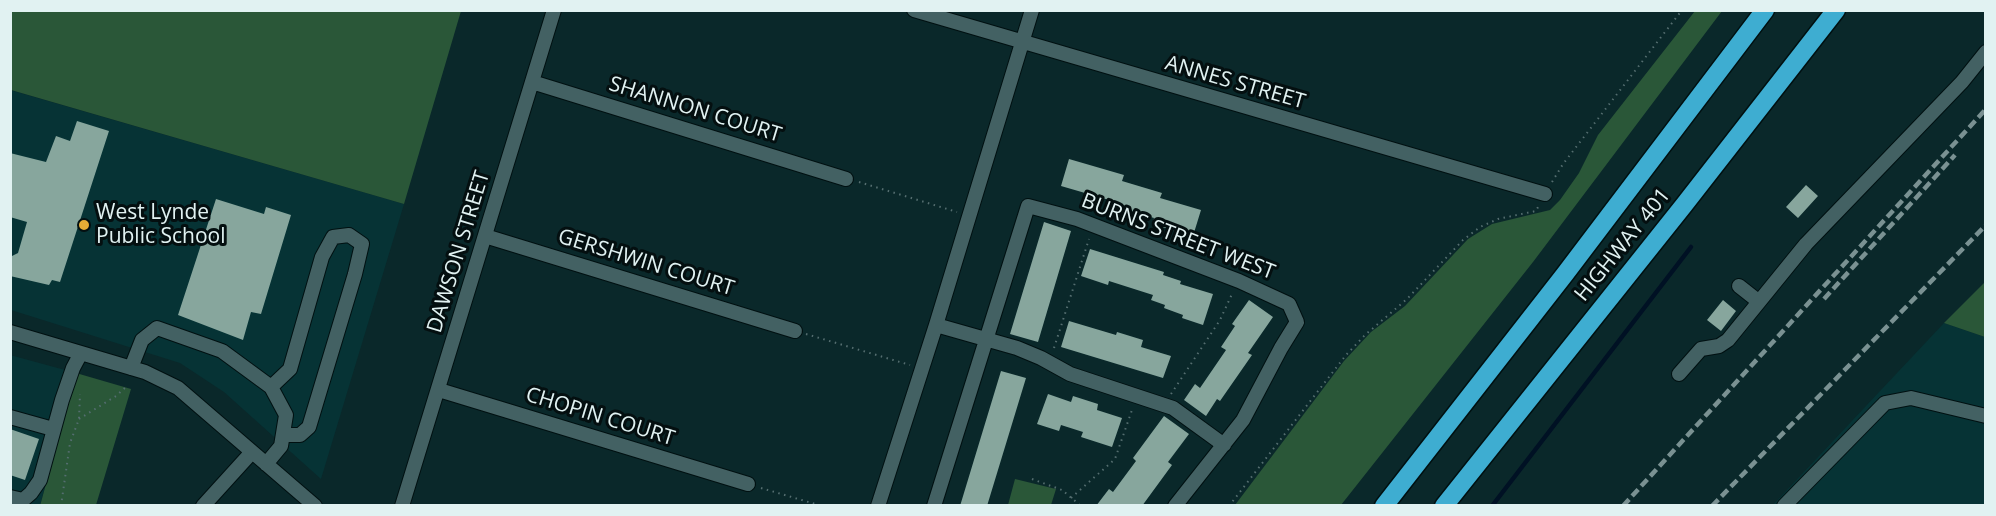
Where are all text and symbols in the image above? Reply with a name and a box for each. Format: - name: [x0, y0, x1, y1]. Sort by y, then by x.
- street label: ANNES STREET: [1162, 51, 1308, 115]
- street label: SHANNON COURT: [606, 72, 784, 148]
- street label: DAWSON STREET: [422, 168, 496, 336]
- street label: HIGHWAY 401: [1570, 183, 1676, 307]
- street label: BURNS STREET WEST: [1078, 188, 1278, 286]
- place label: West Lynde Public School: [96, 200, 225, 250]
- marker: West Lynde Public School: [77, 218, 91, 232]
- street label: GERSHWIN COURT: [555, 224, 737, 302]
- street label: CHOPIN COURT: [523, 382, 677, 452]

